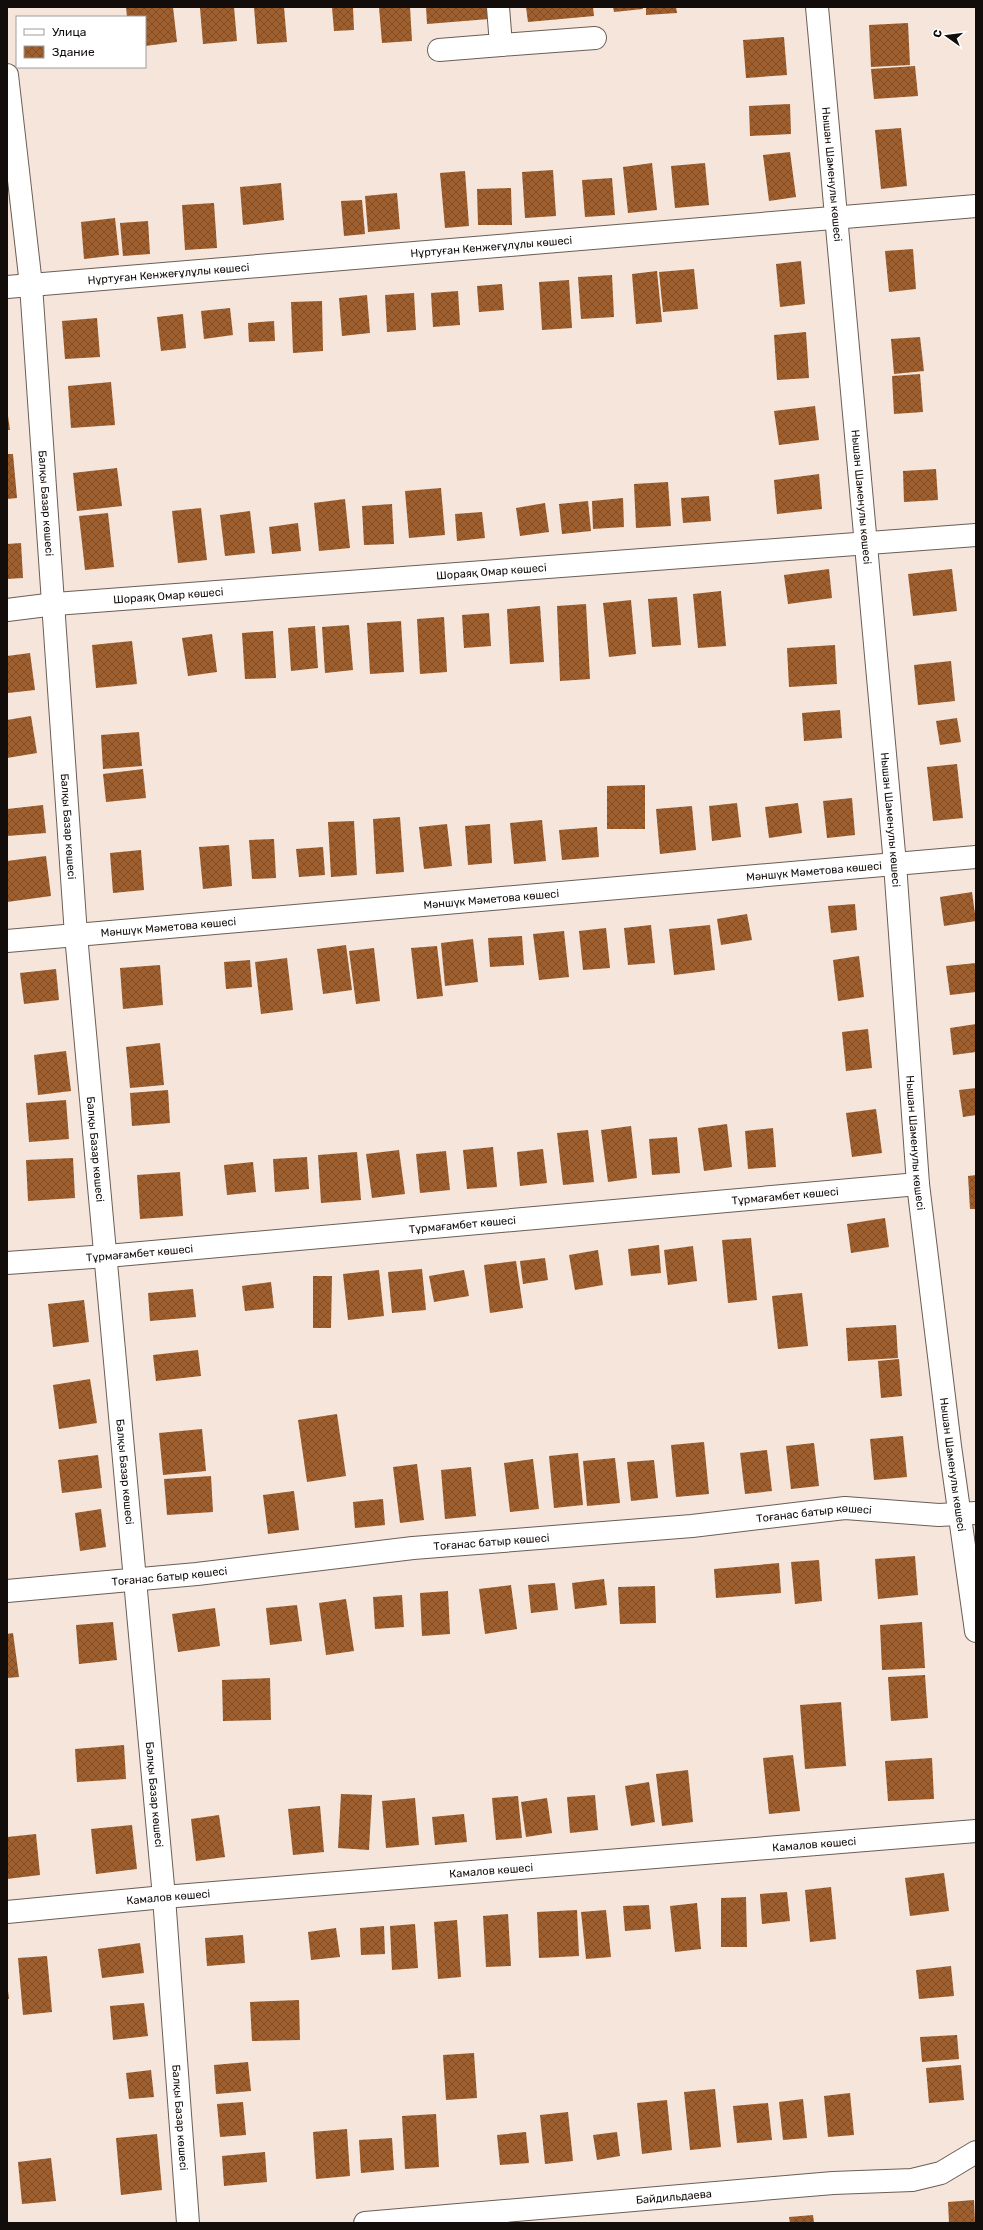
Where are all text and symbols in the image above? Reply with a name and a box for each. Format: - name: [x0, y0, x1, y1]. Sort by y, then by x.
- legend: [16, 16, 146, 68]
- north arrow: [927, 16, 967, 56]
- text: Улица: [52, 25, 86, 39]
- text: С: [931, 28, 945, 39]
- text: Здание: [52, 45, 95, 59]
- street label: Нышан Шаменулы көшесі: [819, 106, 844, 242]
- street label: Нұртуған Кенжеғұлұлы көшесі: [410, 234, 573, 260]
- street label: Нұртуған Кенжеғұлұлы көшесі: [87, 261, 250, 287]
- street label: Нышан Шаменулы көшесі: [848, 429, 874, 565]
- street label: Балқы Базар көшесі: [35, 450, 56, 557]
- street label: Шораяқ Омар көшесі: [436, 561, 547, 582]
- street label: Шораяқ Омар көшесі: [113, 585, 224, 607]
- street label: Нышан Шаменулы көшесі: [878, 752, 903, 888]
- street label: Балқы Базар көшесі: [58, 773, 78, 880]
- street label: Мәншүк Мәметова көшесі: [746, 859, 882, 884]
- street label: Мәншүк Мәметова көшесі: [423, 887, 560, 912]
- street label: Мәншүк Мәметова көшесі: [100, 915, 237, 940]
- street label: Нышан Шаменулы көшесі: [903, 1075, 927, 1211]
- street label: Балқы Базар көшесі: [84, 1096, 106, 1203]
- street label: Тұрмағамбет көшесі: [731, 1185, 839, 1208]
- street label: Тұрмағамбет көшесі: [408, 1214, 517, 1236]
- street label: Тұрмағамбет көшесі: [86, 1242, 194, 1264]
- street label: Нышан Шаменулы көшесі: [937, 1397, 968, 1532]
- street label: Балқы Базар көшесі: [113, 1418, 136, 1525]
- street label: Тоғанас батыр көшесі: [756, 1502, 872, 1525]
- street label: Тоғанас батыр көшесі: [433, 1531, 550, 1553]
- street label: Тоғанас батыр көшесі: [111, 1564, 228, 1589]
- street label: Балқы Базар көшесі: [143, 1741, 165, 1848]
- street label: Камалов көшесі: [772, 1835, 857, 1855]
- street label: Камалов көшесі: [449, 1861, 534, 1881]
- street label: Камалов көшесі: [126, 1887, 211, 1908]
- street label: Балқы Базар көшесі: [169, 2064, 190, 2171]
- street label: Байдильдаева: [635, 2187, 712, 2207]

